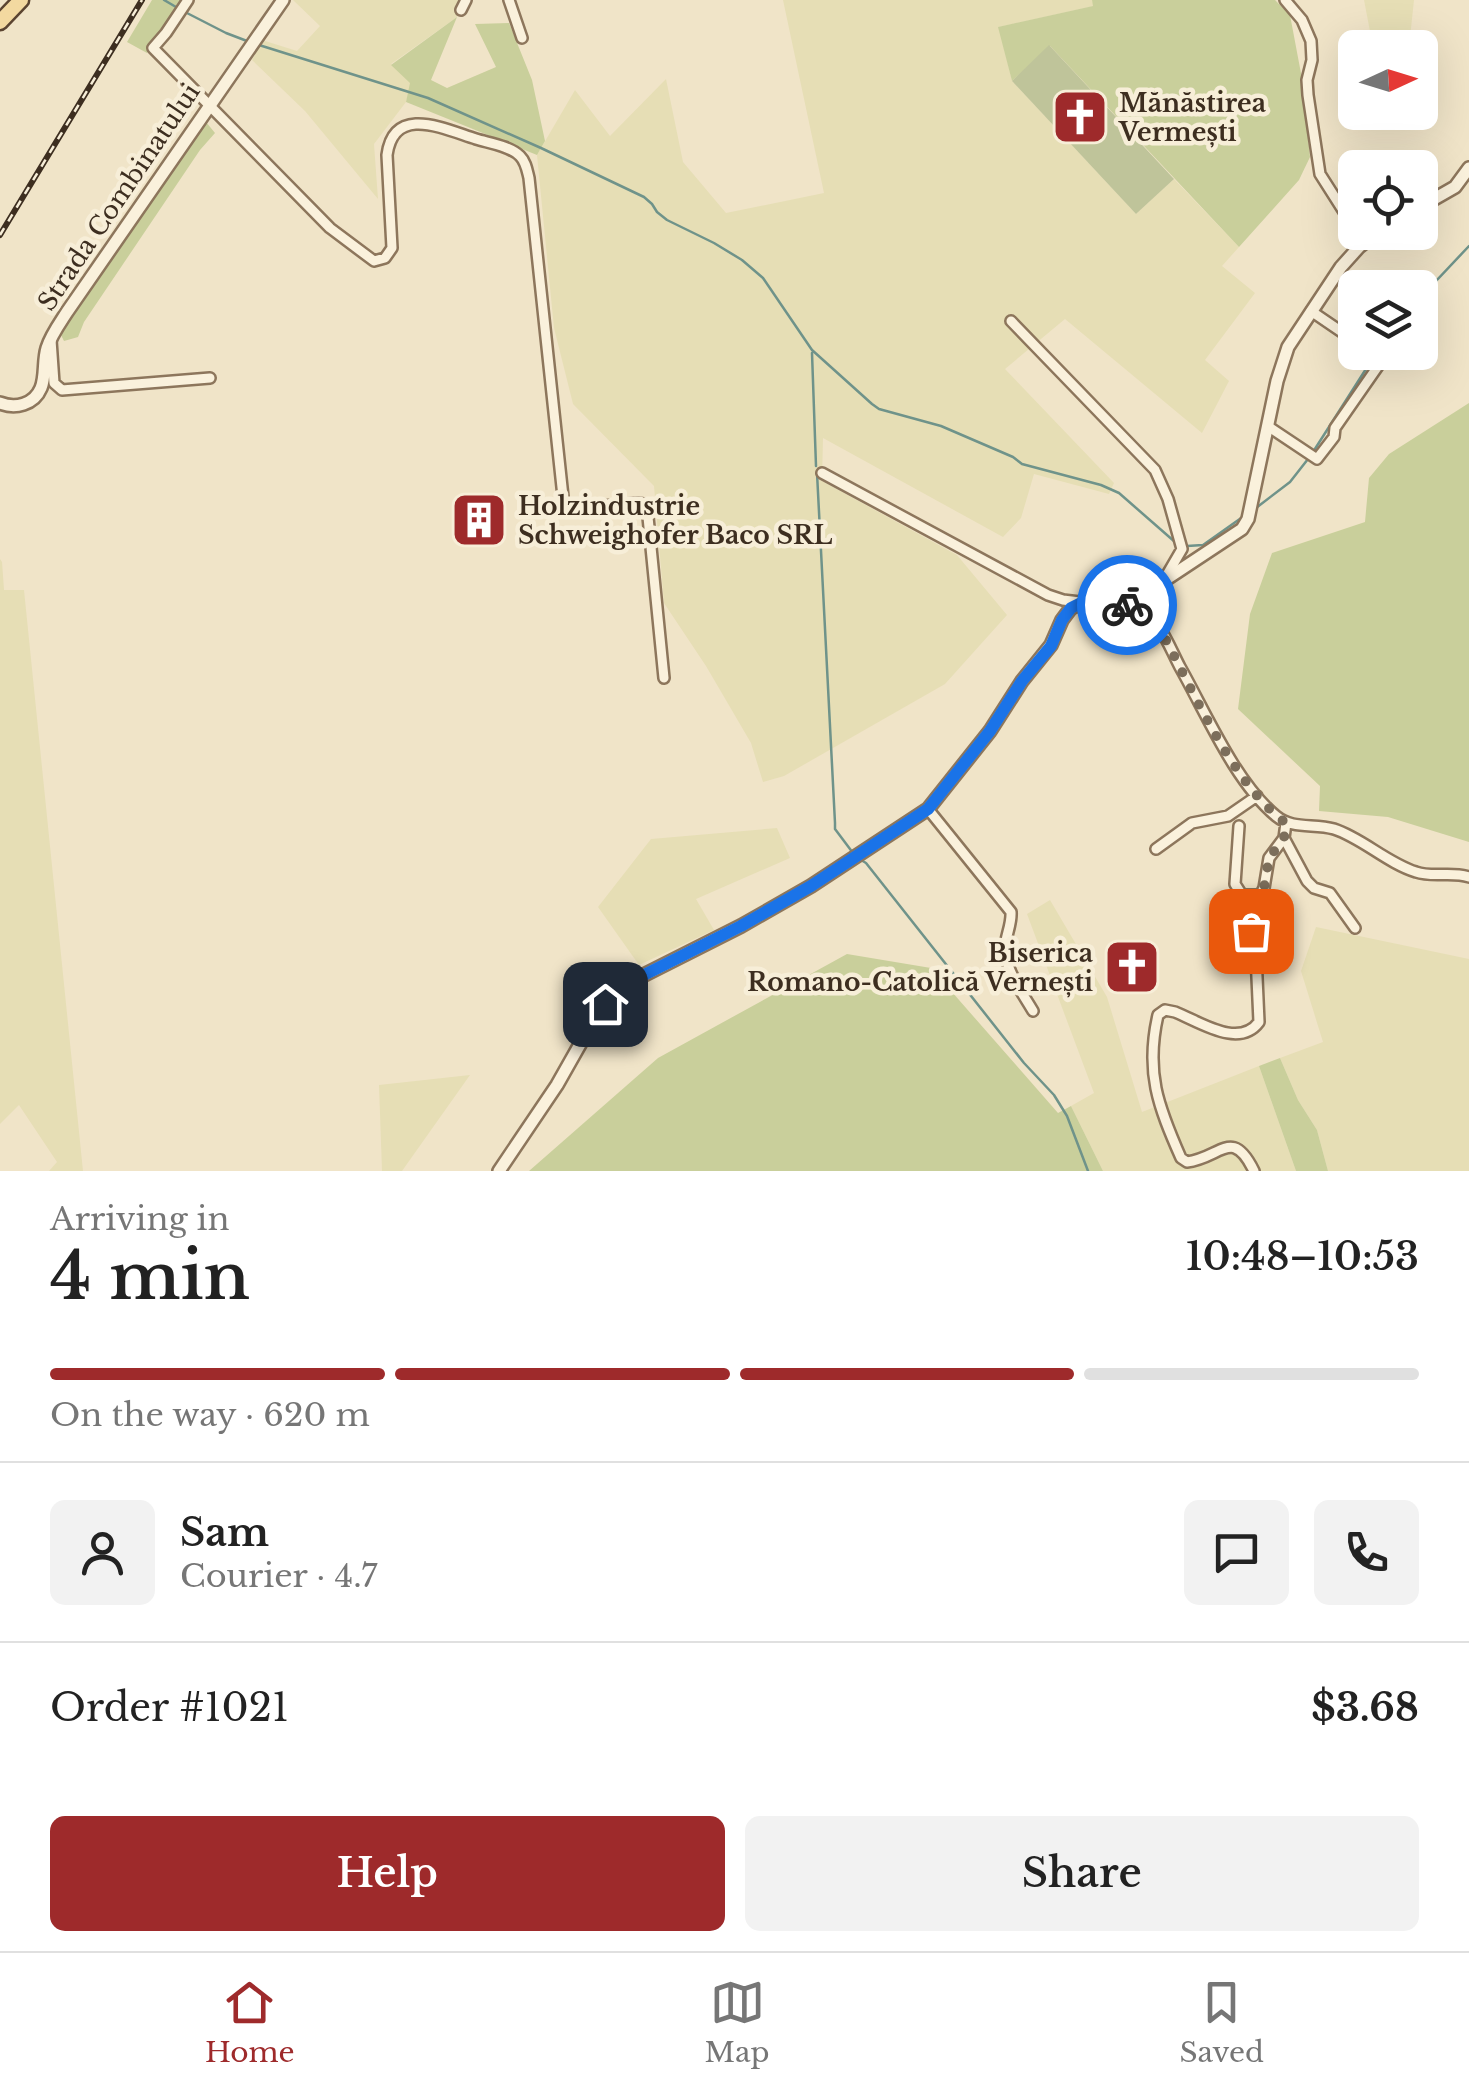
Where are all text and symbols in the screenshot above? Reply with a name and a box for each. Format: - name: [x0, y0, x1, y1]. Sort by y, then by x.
- north arrow: [1338, 30, 1438, 130]
- map controls: [1338, 30, 1438, 370]
- street label: Strada Combinatului: [31, 77, 207, 317]
- church icon: Mănăstirea Vermești: [1050, 87, 1110, 147]
- place label: Mănăstirea Vermești: [1118, 88, 1267, 148]
- button: locate: [1338, 150, 1438, 250]
- button: layers: [1338, 270, 1438, 370]
- building icon: Holzindustrie Schweighofer Baco SRL: [449, 490, 509, 550]
- place label: Holzindustrie Schweighofer Baco SRL: [518, 491, 832, 551]
- courier: [1077, 555, 1177, 655]
- icon: bike: [1100, 578, 1155, 633]
- pin: [1209, 889, 1294, 974]
- icon: bag: [1224, 904, 1279, 959]
- church icon: Biserica Romano-Catolică Vernești: [1102, 937, 1162, 997]
- place label: Biserica Romano-Catolică Vernești: [747, 938, 1094, 998]
- pin: [563, 962, 648, 1047]
- icon: home: [578, 977, 633, 1032]
- text: Arriving in: [50, 1199, 229, 1239]
- text: 10:48–10:53: [1186, 1233, 1419, 1280]
- text: 4 min: [50, 1236, 250, 1317]
- text: On the way · 620 m: [50, 1395, 370, 1435]
- button: person: [50, 1500, 155, 1605]
- button: chat: [1184, 1500, 1289, 1605]
- button: phone: [1314, 1500, 1419, 1605]
- text: Sam: [180, 1509, 269, 1556]
- text: Courier · 4.7: [180, 1556, 377, 1596]
- text: Order #1021: [50, 1684, 289, 1731]
- text: $3.68: [1311, 1684, 1419, 1731]
- button: Help: [50, 1816, 725, 1931]
- button: Share: [745, 1816, 1419, 1931]
- tab: Home: [205, 1975, 295, 2070]
- tab: Map: [705, 1975, 770, 2070]
- tab: Saved: [1180, 1975, 1264, 2070]

